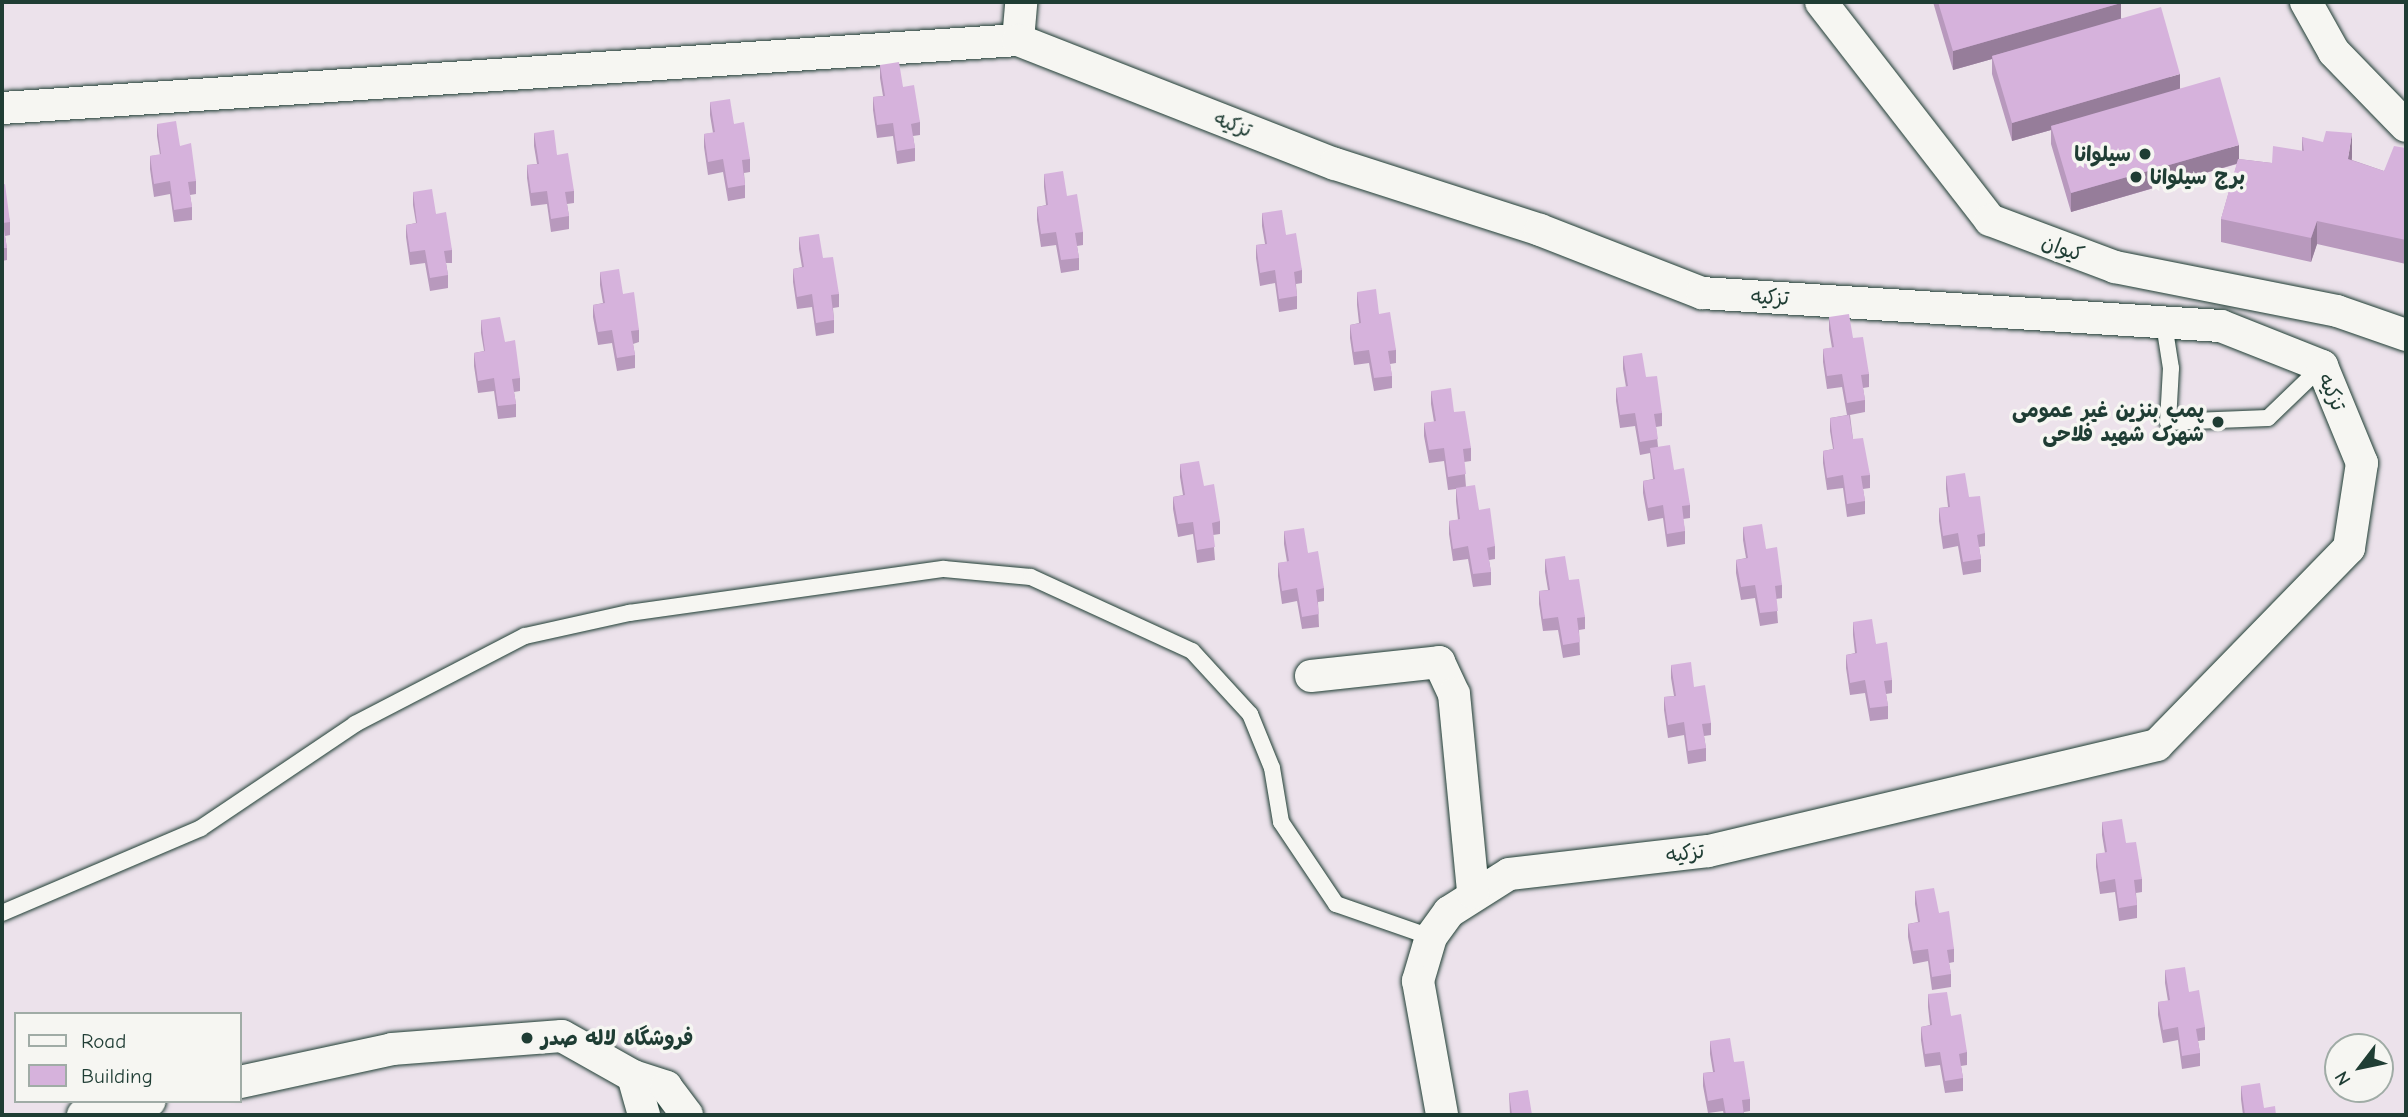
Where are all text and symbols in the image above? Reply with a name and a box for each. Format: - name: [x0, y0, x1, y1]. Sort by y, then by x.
- street label: تزکیه: [1211, 105, 1255, 143]
- place label: سیلوانا: [2074, 141, 2131, 167]
- marker: سیلوانا: [2137, 146, 2153, 162]
- place label: برج سیلوانا: [2150, 164, 2245, 190]
- marker: برج سیلوانا: [2128, 169, 2144, 185]
- street label: کیوان: [2038, 229, 2088, 267]
- street label: تزکیه: [1750, 283, 1790, 311]
- street label: تزکیه: [2313, 369, 2351, 415]
- place label: پمپ بنزین غیر عمومی شهرک شهید فلاحی: [2012, 397, 2204, 447]
- marker: پمپ بنزین غیر عمومی شهرک شهید فلاحی: [2210, 414, 2226, 430]
- street label: تزکیه: [1664, 838, 1706, 868]
- legend: [14, 1012, 242, 1103]
- place label: فروشگاه لاله صدر: [541, 1025, 693, 1051]
- text: Road: [81, 1029, 126, 1053]
- marker: فروشگاه لاله صدر: [519, 1030, 535, 1046]
- north arrow: [2324, 1033, 2394, 1103]
- text: Building: [81, 1064, 153, 1088]
- text: N: [2330, 1067, 2356, 1089]

